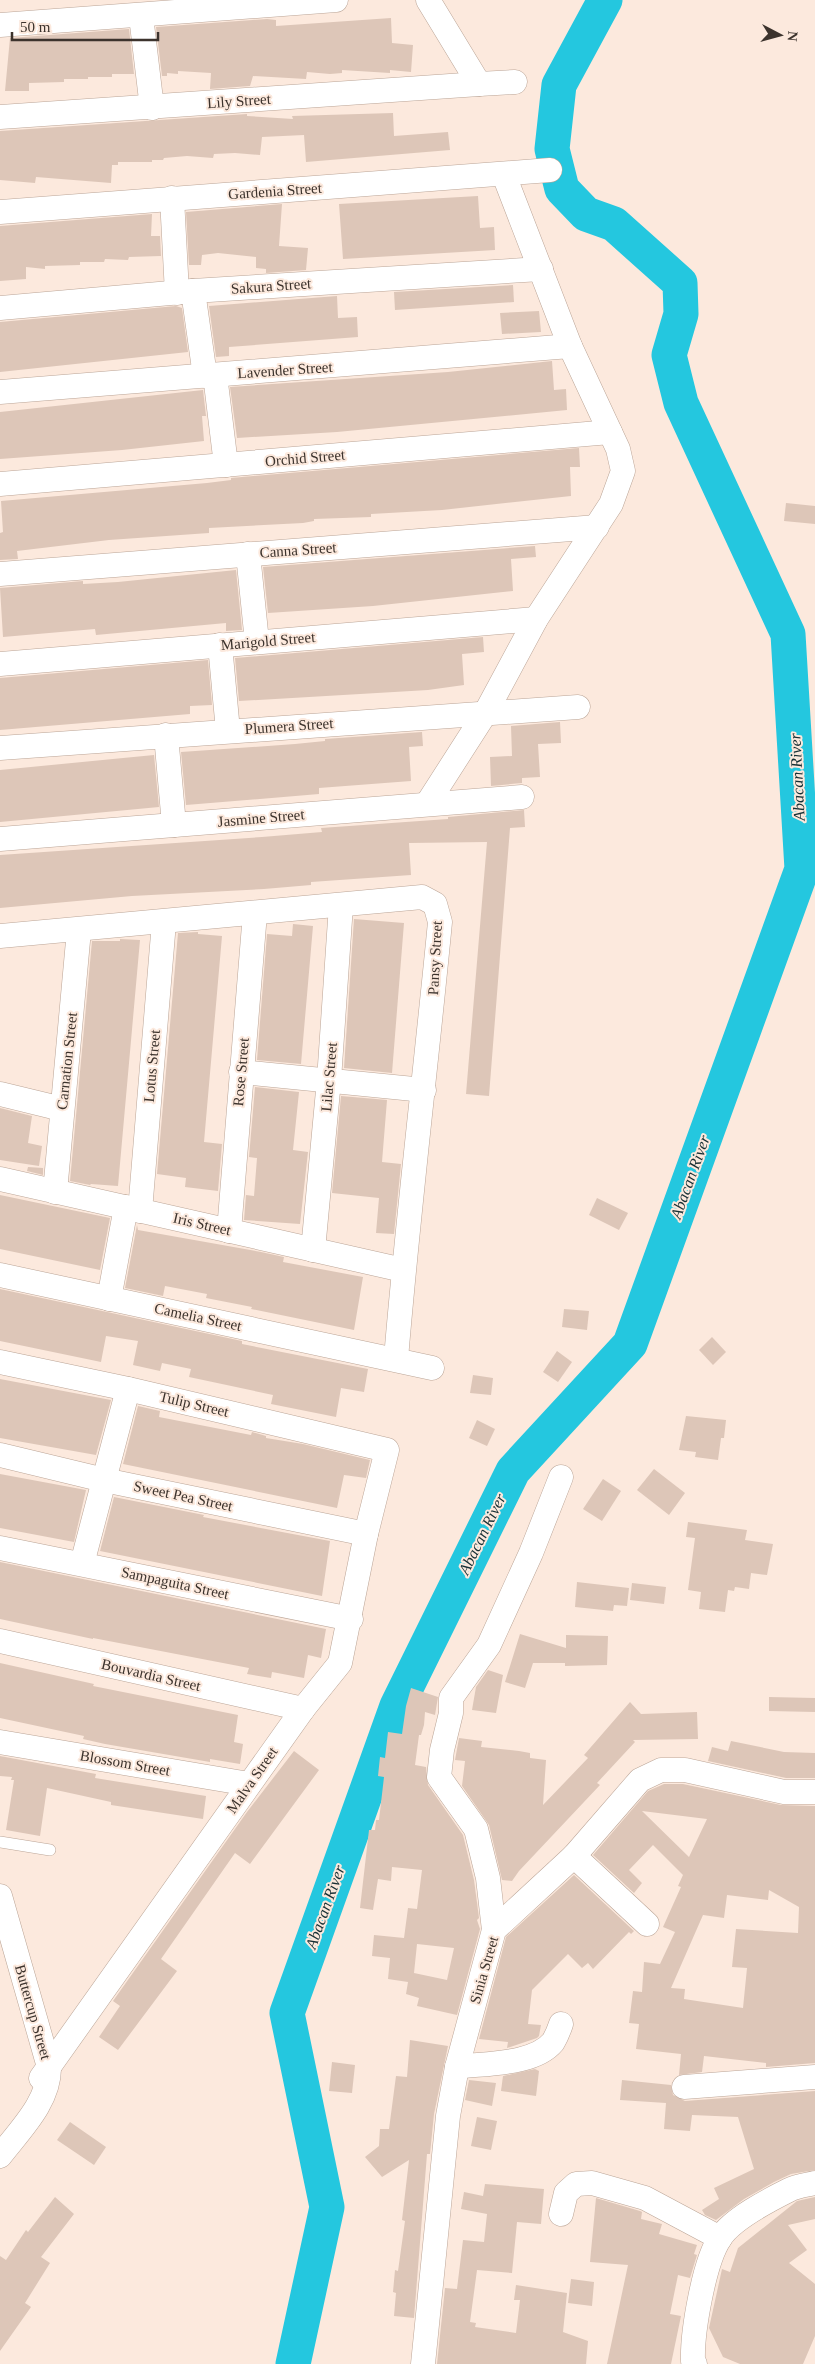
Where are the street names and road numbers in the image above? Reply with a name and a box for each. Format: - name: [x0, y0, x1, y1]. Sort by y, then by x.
- street label: Lily Street: [207, 91, 272, 111]
- street label: Gardenia Street: [228, 180, 323, 202]
- street label: Sakura Street: [230, 275, 312, 297]
- street label: Lavender Street: [237, 359, 334, 381]
- street label: Orchid Street: [264, 446, 347, 469]
- street label: Canna Street: [259, 539, 338, 561]
- street label: Marigold Street: [220, 629, 317, 653]
- street label: Plumera Street: [244, 715, 335, 737]
- street label: Jasmine Street: [217, 806, 306, 830]
- street label: Pansy Street: [425, 920, 445, 996]
- street label: Carnation Street: [54, 1011, 80, 1111]
- street label: Lotus Street: [141, 1028, 163, 1103]
- street label: Rose Street: [230, 1036, 252, 1107]
- street label: Lilac Street: [318, 1041, 340, 1112]
- street label: Iris Street: [172, 1210, 233, 1239]
- street label: Camelia Street: [153, 1300, 244, 1334]
- street label: Tulip Street: [158, 1388, 231, 1420]
- street label: Sweet Pea Street: [132, 1478, 235, 1514]
- street label: Sampaguita Street: [120, 1564, 231, 1602]
- street label: Bouvardia Street: [100, 1656, 203, 1694]
- street label: Malva Street: [223, 1743, 281, 1816]
- street label: Blossom Street: [79, 1747, 172, 1779]
- street label: Sinia Street: [467, 1934, 502, 2006]
- street label: Buttercup Street: [12, 1963, 54, 2062]

